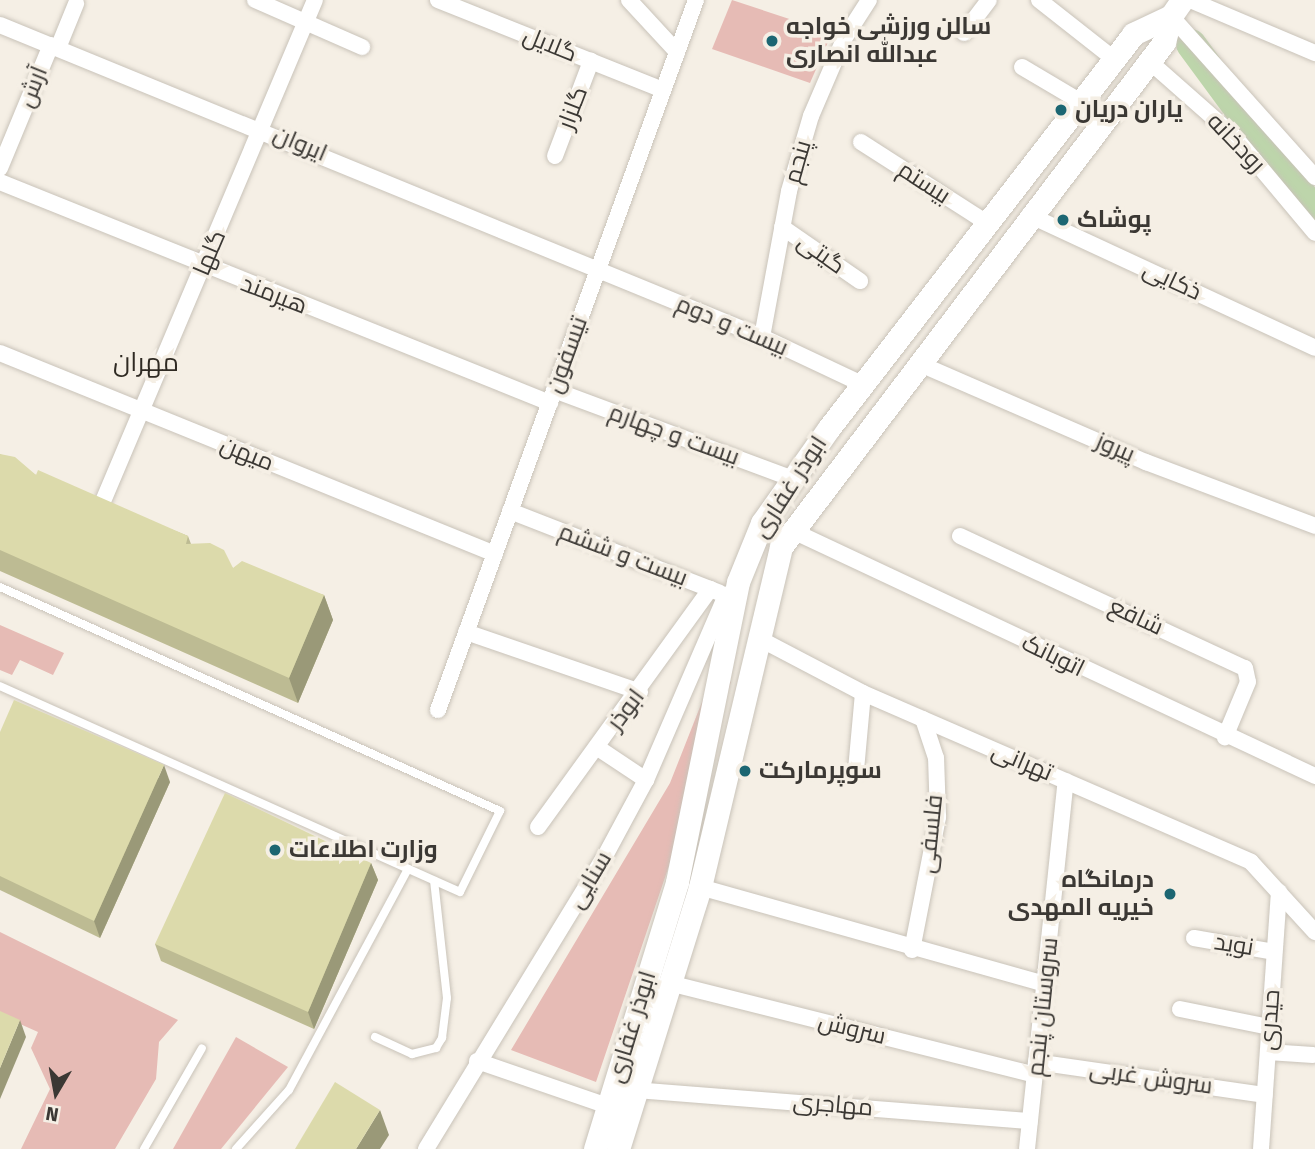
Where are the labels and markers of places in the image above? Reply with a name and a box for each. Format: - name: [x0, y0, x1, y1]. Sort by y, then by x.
- place label: سالن ورزشی خواجه عبدالله انصاری: [786, 13, 991, 69]
- marker: سالن ورزشی خواجه عبدالله انصاری: [764, 33, 780, 49]
- place label: یاران دریان: [1075, 96, 1183, 124]
- marker: یاران دریان: [1053, 102, 1069, 118]
- place label: پوشاک: [1077, 206, 1151, 234]
- marker: پوشاک: [1055, 212, 1071, 228]
- place label: سوپرمارکت: [759, 757, 882, 785]
- marker: سوپرمارکت: [737, 763, 753, 779]
- place label: وزارت اطلاعات: [289, 836, 438, 864]
- marker: وزارت اطلاعات: [267, 842, 283, 858]
- place label: درمانگاه خیریه المهدی: [1008, 866, 1154, 922]
- marker: درمانگاه خیریه المهدی: [1160, 884, 1180, 904]

